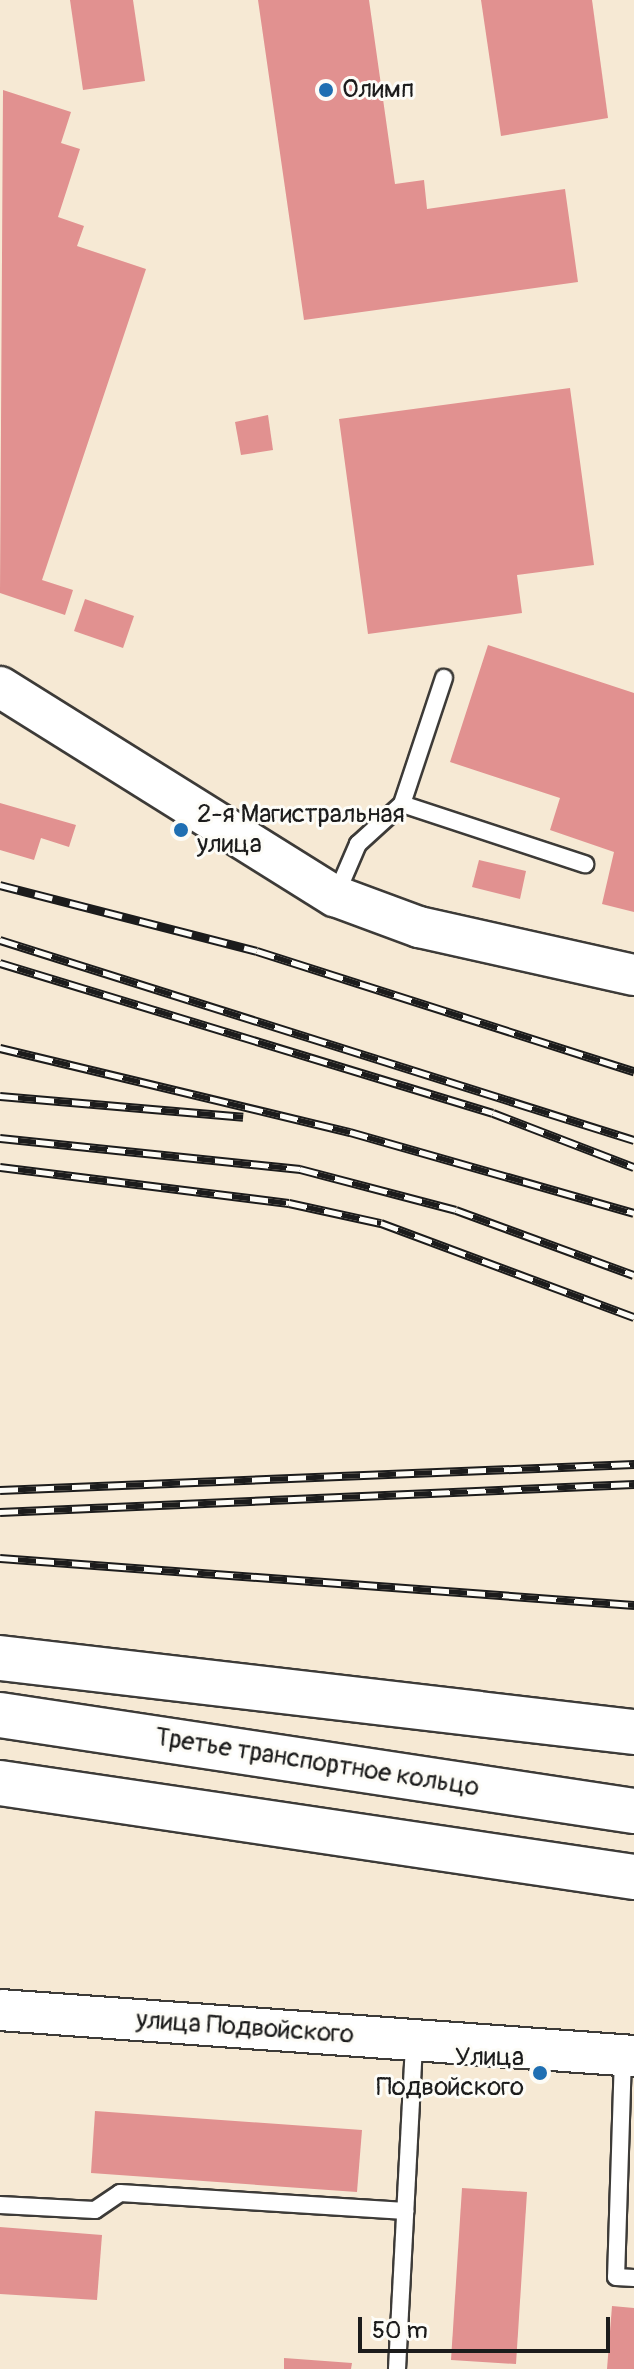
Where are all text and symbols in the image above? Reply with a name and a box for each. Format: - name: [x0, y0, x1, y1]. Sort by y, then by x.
- place label: Олимп: [342, 74, 414, 106]
- marker: Олимп: [317, 81, 335, 99]
- place label: 2-я Магистральная улица: [197, 799, 405, 860]
- marker: 2-я Магистральная улица: [172, 821, 190, 839]
- street label: Третье транспортное кольцо: [153, 1722, 481, 1804]
- street label: улица Подвойского: [135, 2005, 355, 2051]
- place label: Улица Подвойского: [376, 2042, 524, 2104]
- marker: Улица Подвойского: [531, 2064, 549, 2082]
- scale bar: [362, 2301, 614, 2351]
- text: 50 m: [372, 2316, 428, 2345]

